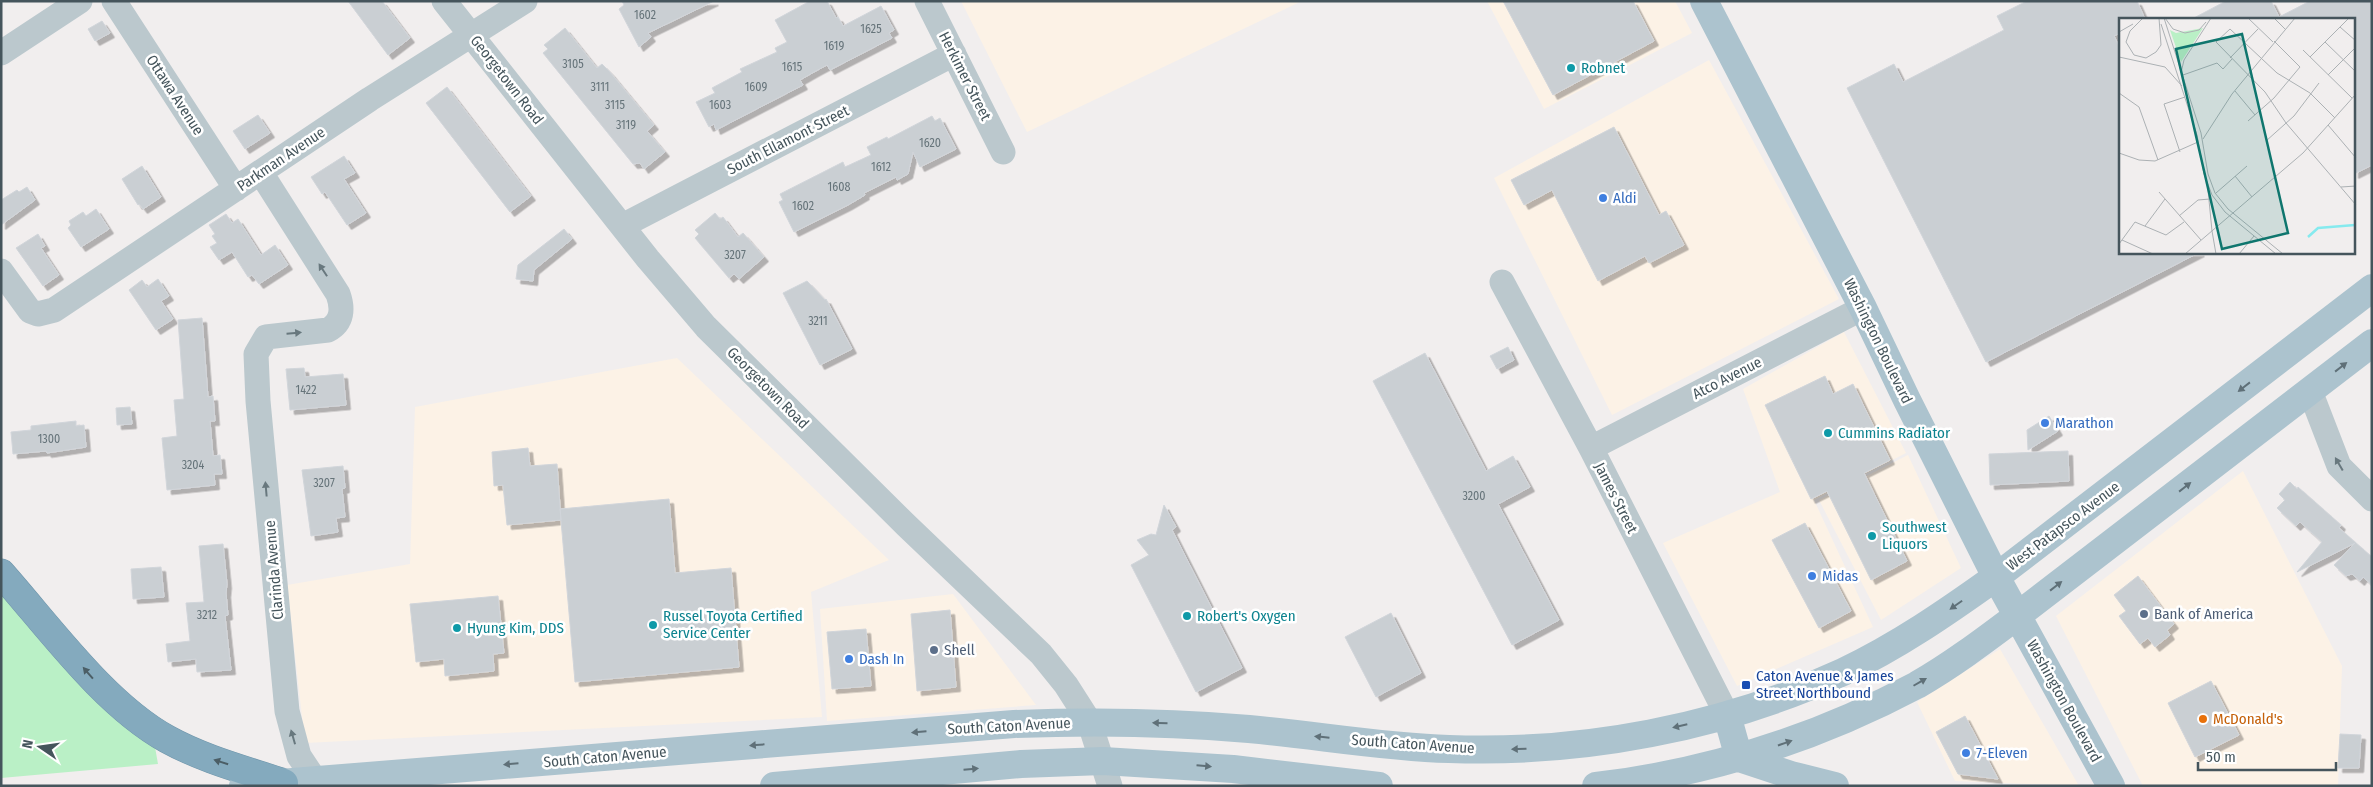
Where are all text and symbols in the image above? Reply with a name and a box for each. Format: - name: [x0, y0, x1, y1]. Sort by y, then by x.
- house number: 1602: [634, 8, 656, 22]
- inset map: [2119, 18, 2356, 254]
- house number: 1625: [860, 22, 882, 36]
- street label: Herkimer Street: [935, 29, 995, 123]
- street label: Georgetown Road: [467, 32, 547, 128]
- house number: 1619: [824, 39, 844, 53]
- street label: Ottawa Avenue: [142, 52, 208, 138]
- house number: 3105: [562, 57, 584, 71]
- place label: Robnet: [1581, 59, 1625, 77]
- house number: 1615: [782, 60, 803, 74]
- marker: Robnet: [1565, 62, 1577, 74]
- house number: 3111: [591, 80, 609, 94]
- house number: 1609: [745, 80, 767, 94]
- house number: 3115: [605, 98, 625, 112]
- house number: 1603: [709, 98, 731, 112]
- street label: South Ellamont Street: [724, 101, 852, 179]
- house number: 3119: [616, 118, 636, 132]
- street label: Parkman Avenue: [234, 123, 328, 195]
- house number: 1620: [919, 136, 941, 150]
- house number: 1612: [871, 160, 891, 174]
- house number: 1608: [828, 180, 850, 194]
- place label: Aldi: [1613, 189, 1637, 207]
- marker: Aldi: [1597, 192, 1609, 204]
- house number: 1602: [792, 199, 814, 213]
- house number: 3207: [724, 248, 746, 262]
- one-way arrow: [318, 264, 328, 277]
- street label: Washington Boulevard: [1840, 276, 1916, 406]
- house number: 3211: [808, 314, 828, 328]
- one-way arrow: [287, 329, 303, 337]
- street label: Georgetown Road: [723, 343, 813, 433]
- street label: Atco Avenue: [1689, 353, 1765, 403]
- one-way arrow: [2334, 362, 2348, 372]
- one-way arrow: [2238, 382, 2251, 392]
- house number: 1422: [296, 383, 316, 397]
- place label: Marathon: [2055, 414, 2114, 432]
- marker: Marathon: [2039, 417, 2051, 429]
- place label: Cummins Radiator: [1838, 424, 1951, 442]
- marker: Cummins Radiator: [1822, 427, 1834, 439]
- house number: 1300: [38, 432, 60, 446]
- one-way arrow: [2334, 457, 2343, 470]
- house number: 3204: [182, 458, 205, 472]
- street label: James Street: [1590, 460, 1642, 537]
- house number: 3207: [313, 476, 335, 490]
- street label: West Patapsco Avenue: [2003, 478, 2123, 574]
- one-way arrow: [262, 481, 270, 497]
- one-way arrow: [2178, 482, 2191, 493]
- house number: 3200: [1462, 489, 1486, 503]
- place label: Southwest Liquors: [1882, 518, 1947, 553]
- street label: Clarinda Avenue: [261, 520, 287, 620]
- marker: Southwest Liquors: [1866, 530, 1878, 542]
- place label: Midas: [1822, 567, 1858, 585]
- marker: Midas: [1806, 570, 1818, 582]
- one-way arrow: [2049, 581, 2062, 592]
- one-way arrow: [1949, 600, 1963, 610]
- place label: Bank of America: [2154, 605, 2253, 623]
- place label: Russel Toyota Certified Service Center: [663, 607, 803, 642]
- place label: Robert's Oxygen: [1197, 607, 1296, 625]
- house number: 3212: [197, 608, 217, 622]
- marker: Bank of America: [2138, 608, 2150, 620]
- marker: Robert's Oxygen: [1181, 610, 1193, 622]
- place label: Hyung Kim, DDS: [467, 619, 564, 637]
- marker: Russel Toyota Certified Service Center: [647, 619, 659, 631]
- marker: Hyung Kim, DDS: [451, 622, 463, 634]
- street label: Washington Boulevard: [2023, 637, 2105, 765]
- place label: Shell: [944, 641, 975, 659]
- marker: Shell: [928, 644, 940, 656]
- place label: Dash In: [859, 650, 904, 668]
- marker: Dash In: [843, 653, 855, 665]
- one-way arrow: [83, 666, 94, 679]
- place label: Caton Avenue & James Street Northbound: [1756, 667, 1894, 702]
- one-way arrow: [1914, 678, 1927, 687]
- marker: Caton Avenue & James Street Northbound: [1740, 679, 1752, 691]
- place label: McDonald's: [2213, 710, 2283, 728]
- marker: McDonald's: [2197, 713, 2209, 725]
- street label: South Caton Avenue: [947, 714, 1071, 738]
- one-way arrow: [1152, 719, 1168, 727]
- north arrow: [15, 722, 65, 772]
- one-way arrow: [1672, 722, 1687, 730]
- one-way arrow: [910, 728, 926, 736]
- one-way arrow: [289, 730, 297, 745]
- street label: South Caton Avenue: [1351, 731, 1475, 757]
- one-way arrow: [1314, 733, 1330, 741]
- text: N: [19, 738, 37, 750]
- one-way arrow: [1778, 738, 1793, 746]
- scale bar: [2198, 740, 2336, 772]
- one-way arrow: [748, 741, 764, 749]
- street label: South Caton Avenue: [543, 743, 667, 771]
- place label: 7-Eleven: [1976, 744, 2028, 762]
- one-way arrow: [1511, 745, 1527, 753]
- marker: 7-Eleven: [1960, 747, 1972, 759]
- text: 50 m: [2206, 748, 2236, 766]
- one-way arrow: [214, 757, 229, 765]
- one-way arrow: [503, 761, 519, 769]
- one-way arrow: [1196, 763, 1212, 771]
- one-way arrow: [964, 764, 980, 772]

